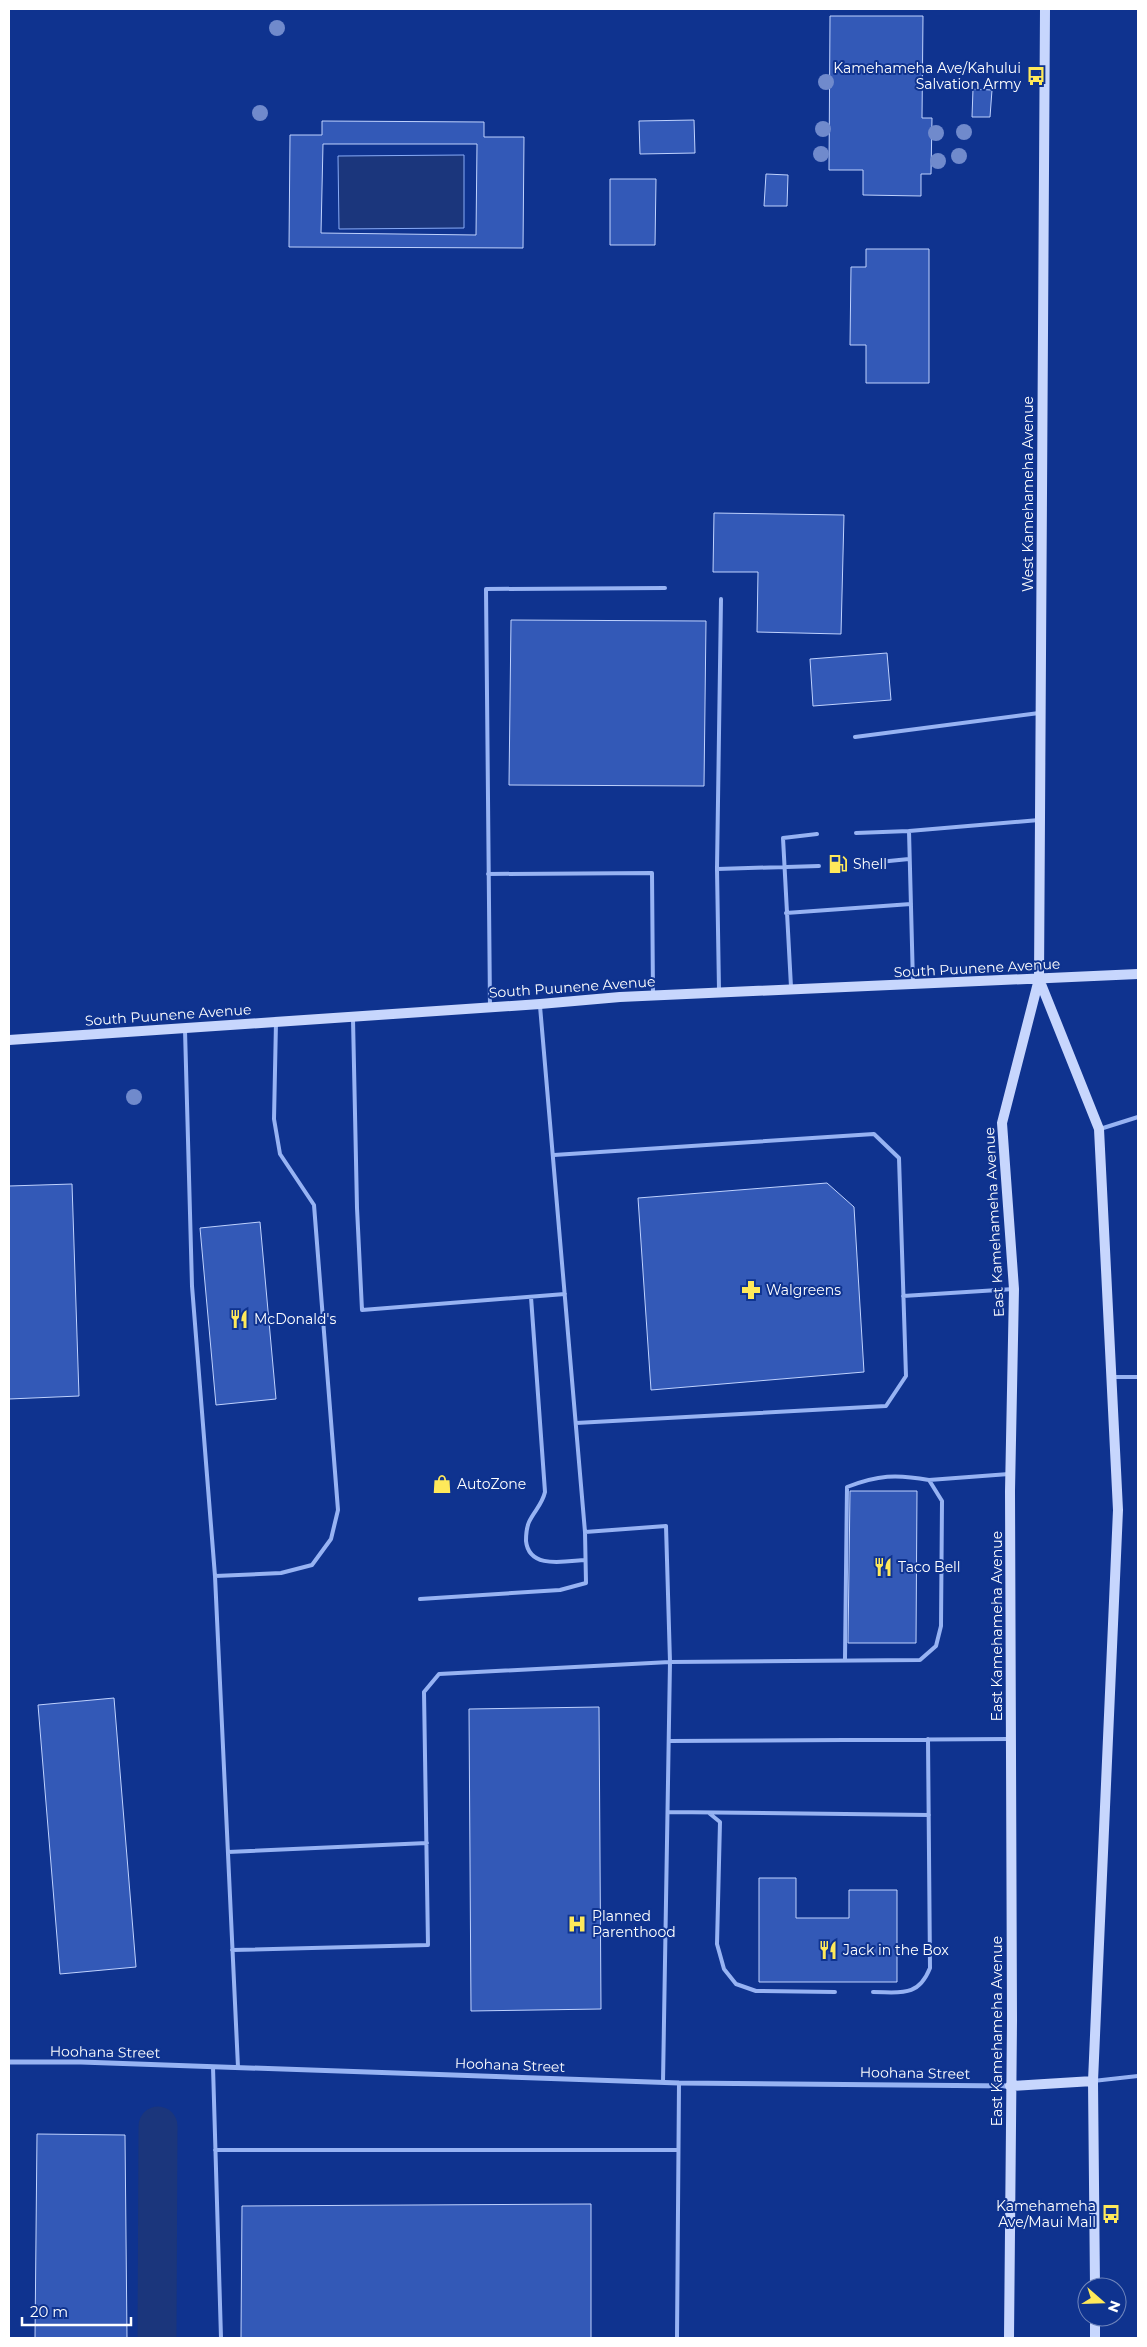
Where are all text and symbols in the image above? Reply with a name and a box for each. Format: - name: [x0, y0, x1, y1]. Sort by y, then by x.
- place label: Kamehameha Ave/Kahului Salvation Army: [833, 59, 1021, 93]
- bus stop icon: Kamehameha Ave/Kahului Salvation Army: [1025, 65, 1047, 87]
- street label: West Kamehameha Avenue: [1019, 396, 1037, 592]
- fuel station icon: Shell: [827, 853, 849, 875]
- place label: Shell: [853, 855, 887, 873]
- street label: South Puunene Avenue: [893, 955, 1061, 981]
- street label: South Puunene Avenue: [488, 972, 656, 1002]
- street label: South Puunene Avenue: [84, 1000, 252, 1030]
- street label: East Kamehameha Avenue: [980, 1127, 1008, 1317]
- pharmacy icon: Walgreens: [740, 1279, 762, 1301]
- place label: Walgreens: [766, 1281, 841, 1299]
- restaurant icon: McDonald's: [228, 1308, 250, 1330]
- place label: McDonald's: [254, 1310, 336, 1328]
- shop icon: AutoZone: [431, 1473, 453, 1495]
- place label: AutoZone: [457, 1475, 526, 1493]
- street label: East Kamehameha Avenue: [988, 1531, 1006, 1721]
- restaurant icon: Taco Bell: [872, 1556, 894, 1578]
- place label: Taco Bell: [898, 1558, 961, 1576]
- place label: Planned Parenthood: [592, 1907, 676, 1941]
- hospital icon: Planned Parenthood: [566, 1913, 588, 1935]
- street label: East Kamehameha Avenue: [988, 1936, 1006, 2126]
- restaurant icon: Jack in the Box: [817, 1939, 839, 1961]
- place label: Jack in the Box: [842, 1941, 949, 1959]
- street label: Hoohana Street: [50, 2042, 161, 2062]
- street label: Hoohana Street: [455, 2054, 566, 2076]
- street label: Hoohana Street: [860, 2063, 971, 2083]
- place label: Kamehameha Ave/Maui Mall: [996, 2197, 1096, 2231]
- bus stop icon: Kamehameha Ave/Maui Mall: [1100, 2203, 1122, 2225]
- north arrow: [1077, 2277, 1127, 2327]
- scale bar: [22, 2294, 131, 2326]
- text: N: [1104, 2298, 1125, 2315]
- text: 20 m: [30, 2302, 68, 2321]

